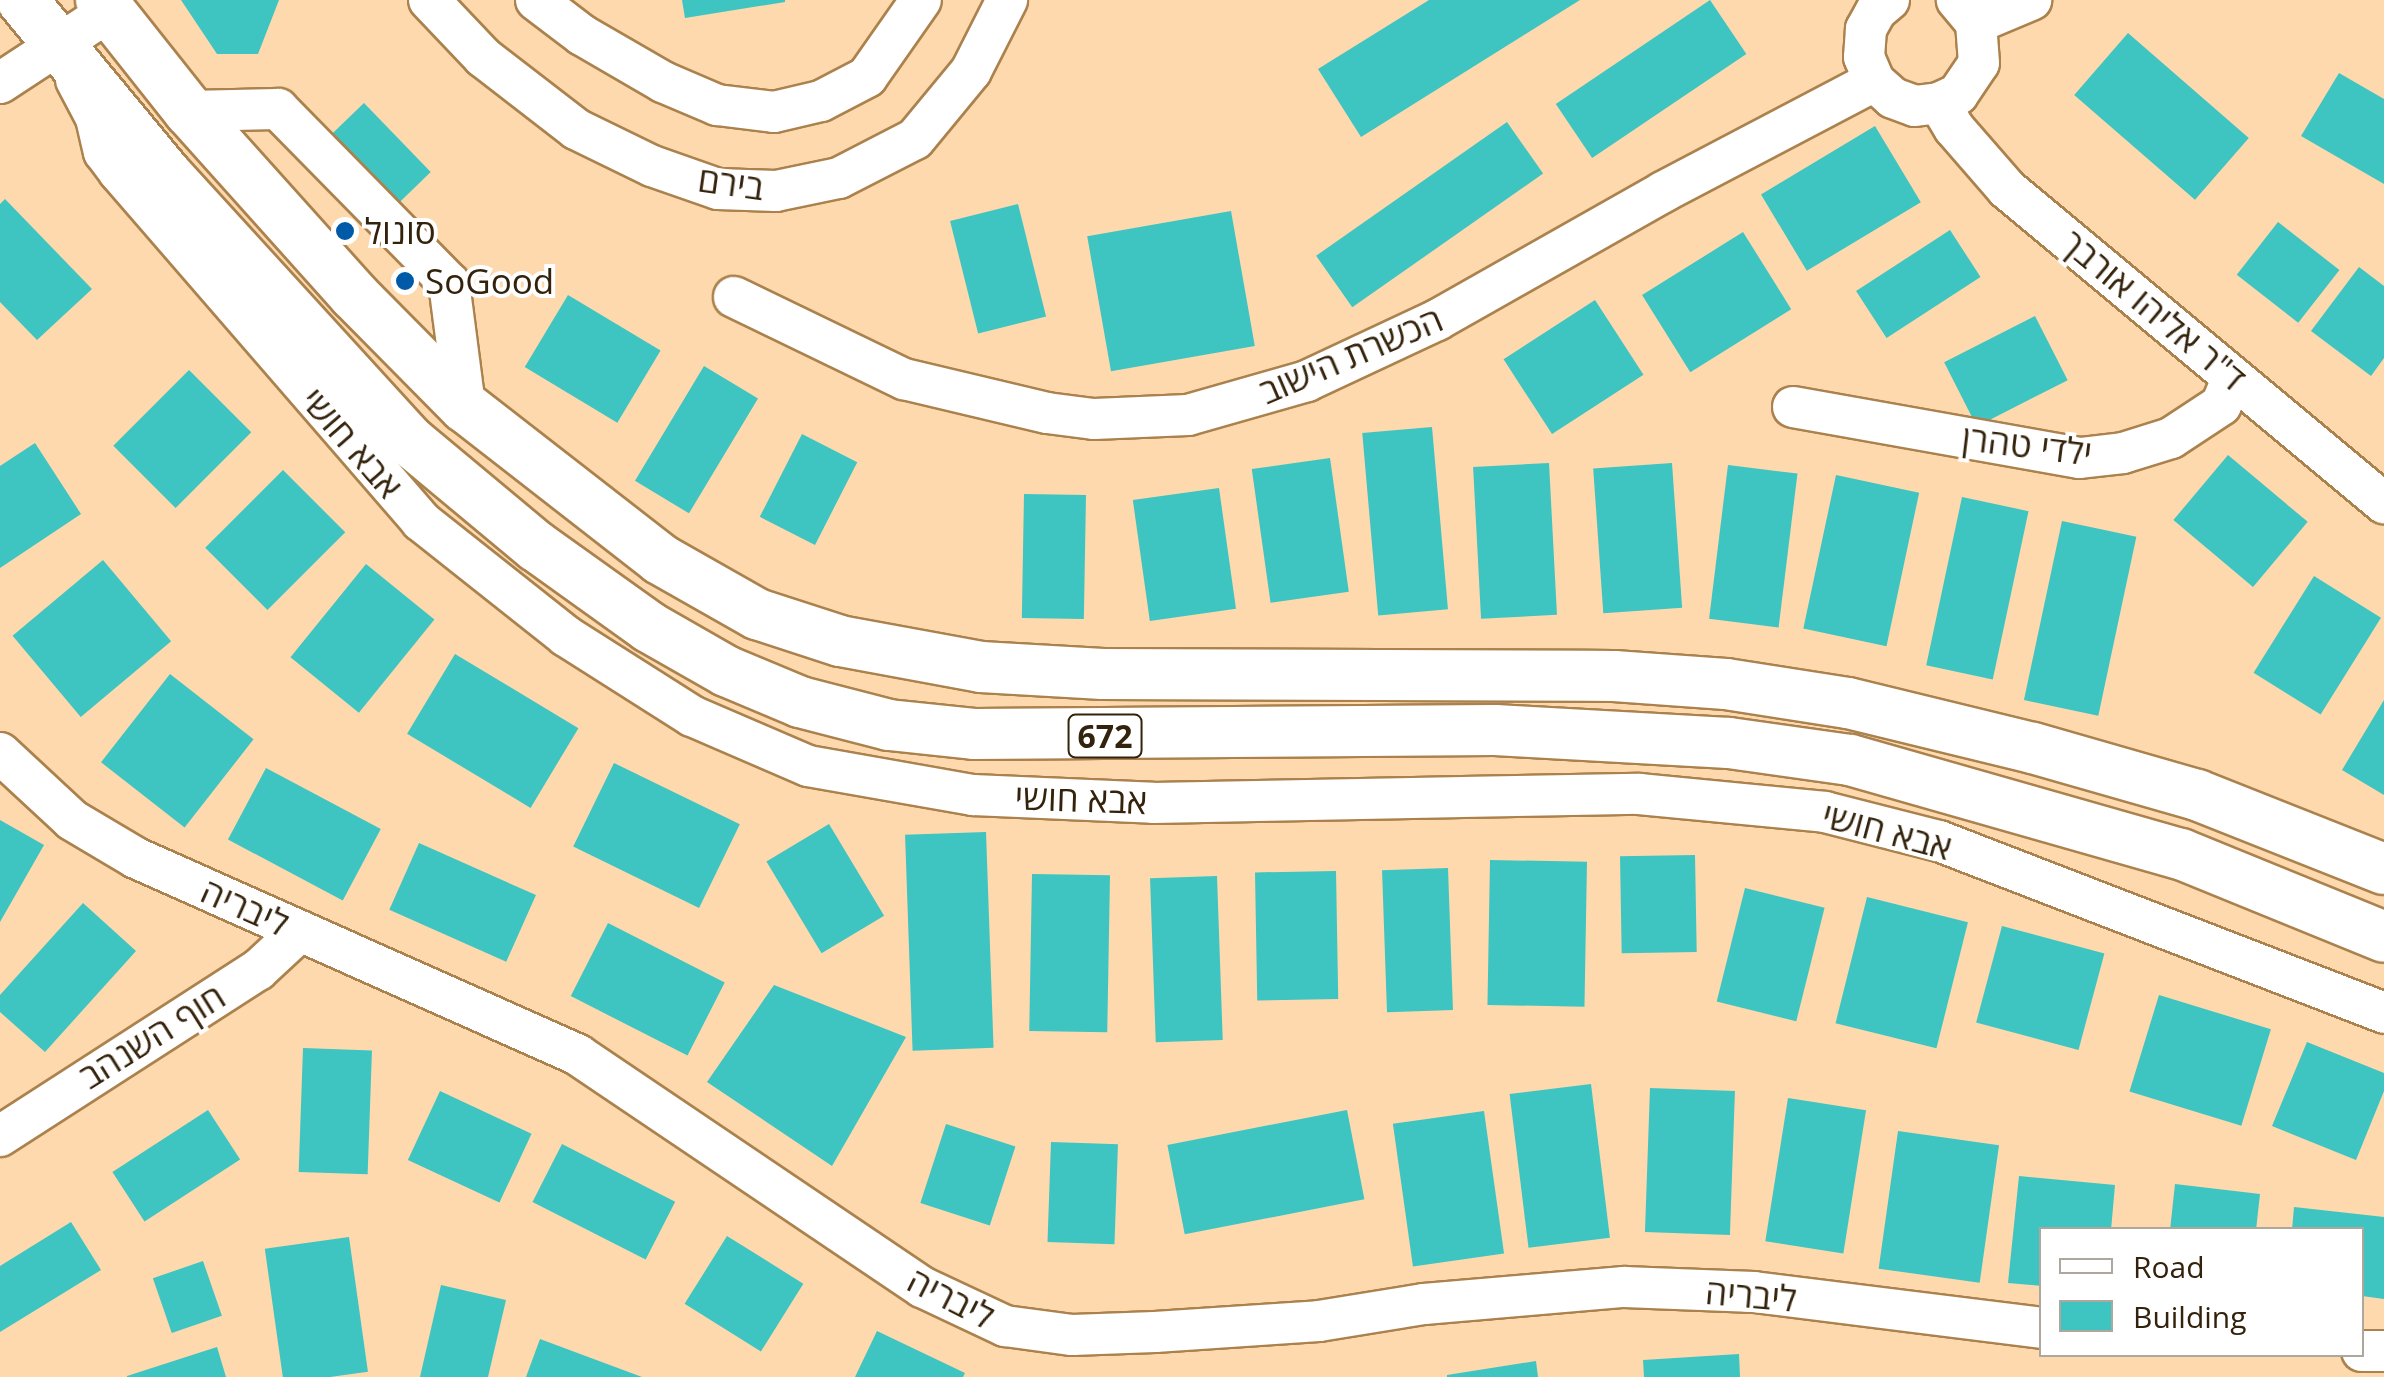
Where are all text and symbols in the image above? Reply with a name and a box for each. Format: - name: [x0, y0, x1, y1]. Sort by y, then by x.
- street label: בירם: [695, 158, 767, 208]
- place label: סונול: [365, 210, 436, 252]
- marker: סונול: [334, 220, 356, 242]
- street label: ד"ר אליהו אורבך: [2054, 221, 2254, 399]
- place label: SoGood: [425, 260, 554, 302]
- marker: SoGood: [394, 270, 416, 292]
- street label: הכשרת הישוב: [1253, 298, 1449, 412]
- street label: אבא חושי: [293, 379, 411, 507]
- street label: ילדי טהרן: [1960, 416, 2094, 474]
- road number: 672: [1068, 709, 1142, 763]
- street label: אבא חושי: [1014, 776, 1148, 822]
- street label: אבא חושי: [1818, 794, 1956, 868]
- street label: ליבריה: [195, 869, 295, 945]
- street label: חוף השנהב: [72, 975, 232, 1097]
- legend: [2039, 1227, 2364, 1357]
- text: Road: [2133, 1246, 2205, 1287]
- street label: ליבריה: [901, 1259, 1001, 1337]
- street label: ליבריה: [1704, 1270, 1798, 1320]
- text: Building: [2133, 1296, 2247, 1337]

